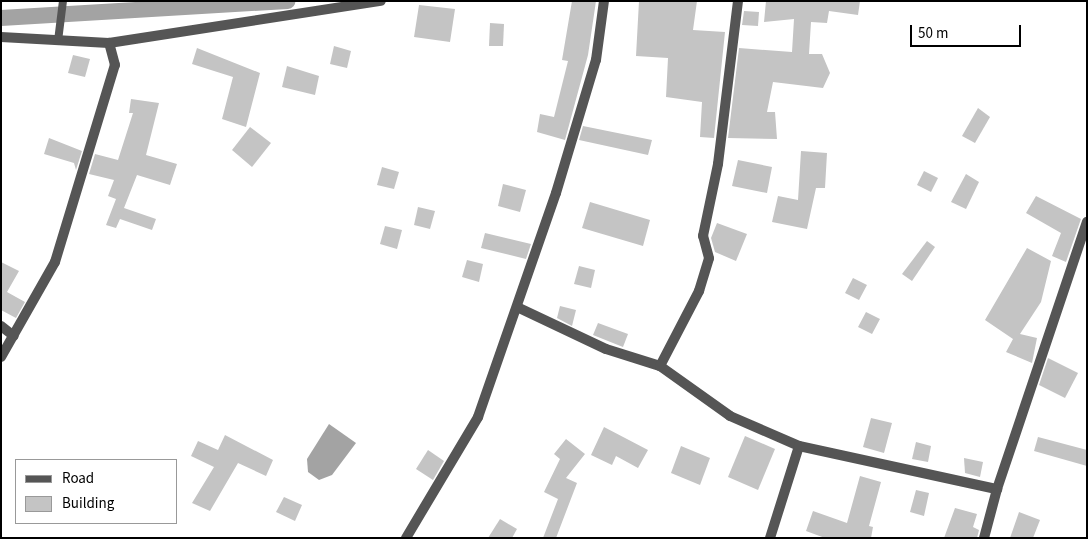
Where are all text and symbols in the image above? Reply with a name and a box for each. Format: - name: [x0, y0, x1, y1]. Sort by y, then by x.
- scale bar: [913, 15, 1024, 47]
- text: 50 m: [918, 23, 948, 44]
- legend: [15, 459, 178, 524]
- text: Road: [62, 468, 94, 489]
- text: Building: [62, 493, 114, 514]

